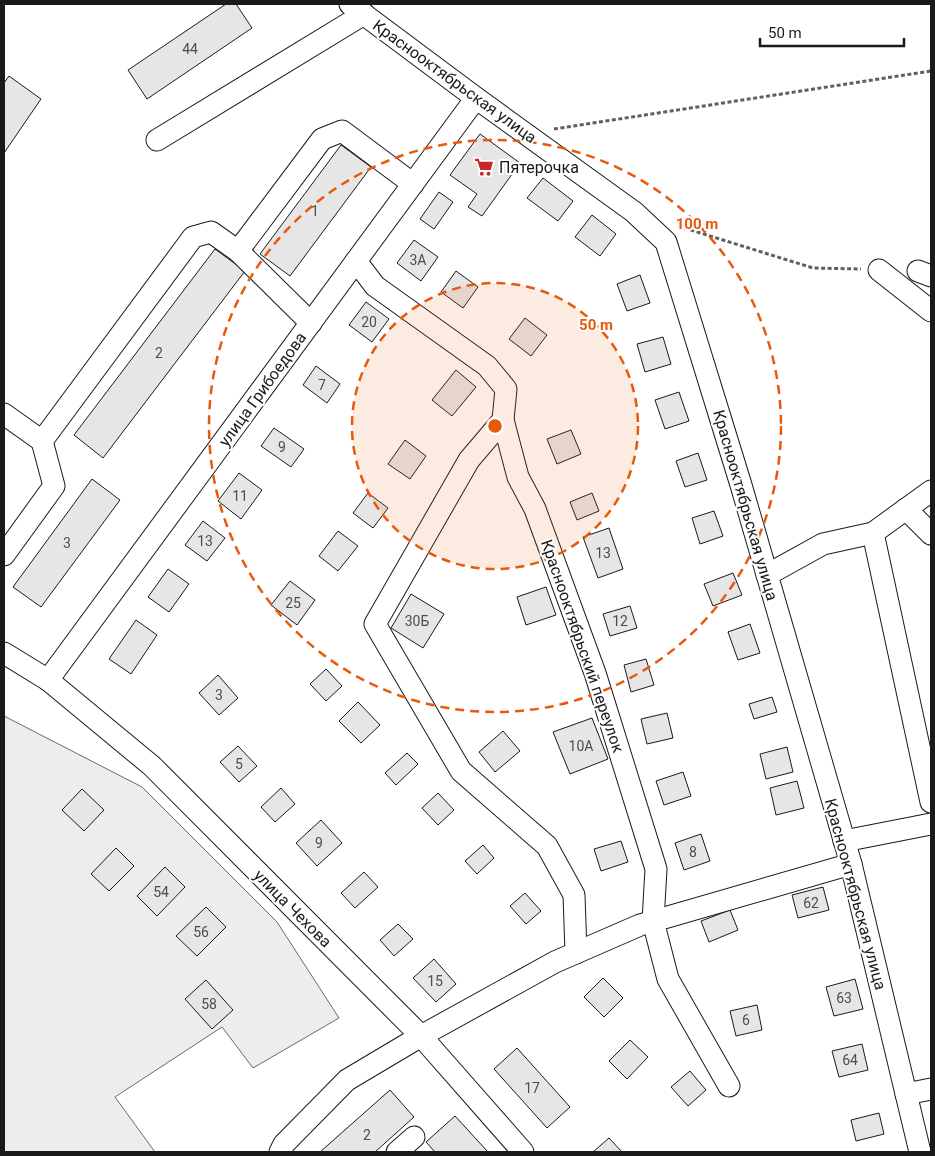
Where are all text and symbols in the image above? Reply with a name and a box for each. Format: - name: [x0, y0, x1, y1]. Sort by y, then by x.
- scale bar: [760, 15, 904, 47]
- street label: Краснооктябрьская улица: [369, 16, 540, 147]
- text: 50 m: [768, 24, 802, 42]
- house number: 44: [182, 41, 198, 57]
- supermarket icon: Пятерочка: [473, 156, 495, 178]
- place label: Пятерочка: [499, 158, 579, 177]
- house number: 1: [311, 203, 319, 219]
- text: 100 m: [676, 215, 718, 233]
- house number: 3А: [409, 252, 427, 268]
- house number: 20: [361, 314, 377, 330]
- text: 50 m: [579, 316, 613, 334]
- street label: улица Грибоедова: [215, 328, 310, 450]
- house number: 2: [155, 345, 163, 361]
- house number: 7: [318, 377, 326, 393]
- street label: Краснооктябрьская улица: [709, 408, 782, 603]
- centre of rings: [486, 417, 504, 435]
- house number: 9: [278, 439, 286, 455]
- house number: 11: [232, 488, 248, 504]
- house number: 13: [197, 533, 213, 549]
- house number: 3: [63, 535, 71, 551]
- street label: Краснооктябрьский переулок: [537, 537, 628, 755]
- house number: 13: [595, 545, 611, 561]
- house number: 25: [285, 595, 301, 611]
- house number: 30Б: [405, 613, 429, 629]
- house number: 12: [612, 613, 628, 629]
- house number: 3: [215, 687, 223, 703]
- house number: 10А: [569, 738, 593, 754]
- house number: 5: [235, 756, 243, 772]
- street label: Краснооктябрьская улица: [821, 796, 890, 992]
- house number: 9: [315, 835, 323, 851]
- house number: 8: [689, 844, 697, 860]
- street label: улица Чехова: [250, 866, 335, 951]
- house number: 54: [153, 884, 169, 900]
- house number: 62: [803, 895, 819, 911]
- house number: 56: [193, 924, 209, 940]
- house number: 15: [427, 973, 443, 989]
- house number: 63: [836, 990, 852, 1006]
- house number: 58: [201, 996, 217, 1012]
- house number: 6: [742, 1012, 750, 1028]
- house number: 64: [842, 1052, 858, 1068]
- house number: 17: [524, 1080, 540, 1096]
- house number: 2: [363, 1127, 371, 1143]

